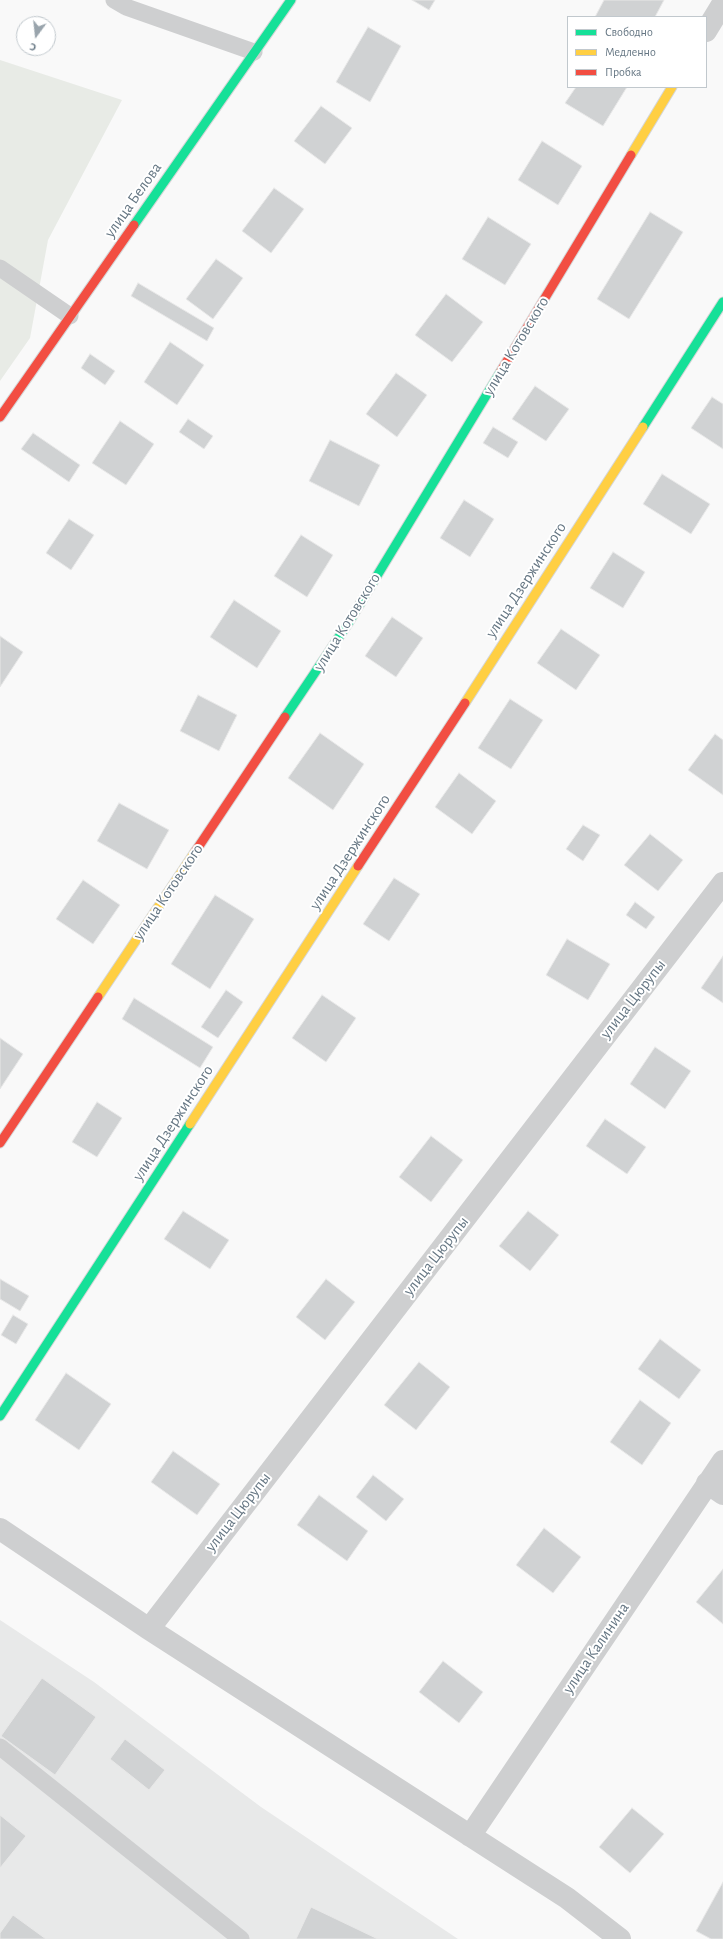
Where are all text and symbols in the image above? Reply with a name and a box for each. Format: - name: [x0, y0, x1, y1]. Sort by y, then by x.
- north arrow: [16, 16, 56, 56]
- legend: [567, 16, 707, 88]
- text: Свободно: [605, 26, 653, 38]
- text: С: [29, 41, 37, 53]
- text: Медленно: [605, 46, 656, 58]
- text: Пробка: [605, 66, 642, 78]
- street label: улица Белова: [100, 159, 166, 241]
- street label: улица Котовского: [479, 293, 553, 399]
- street label: улица Дзержинского: [482, 519, 570, 641]
- street label: улица Котовского: [309, 569, 385, 675]
- street label: улица Дзержинского: [306, 791, 394, 913]
- street label: улица Котовского: [129, 840, 207, 944]
- street label: улица Цюрупы: [596, 956, 670, 1042]
- street label: улица Дзержинского: [129, 1062, 217, 1184]
- street label: улица Цюрупы: [399, 1213, 473, 1299]
- street label: улица Цюрупы: [201, 1469, 275, 1555]
- street label: улица Калинина: [559, 1599, 633, 1697]

